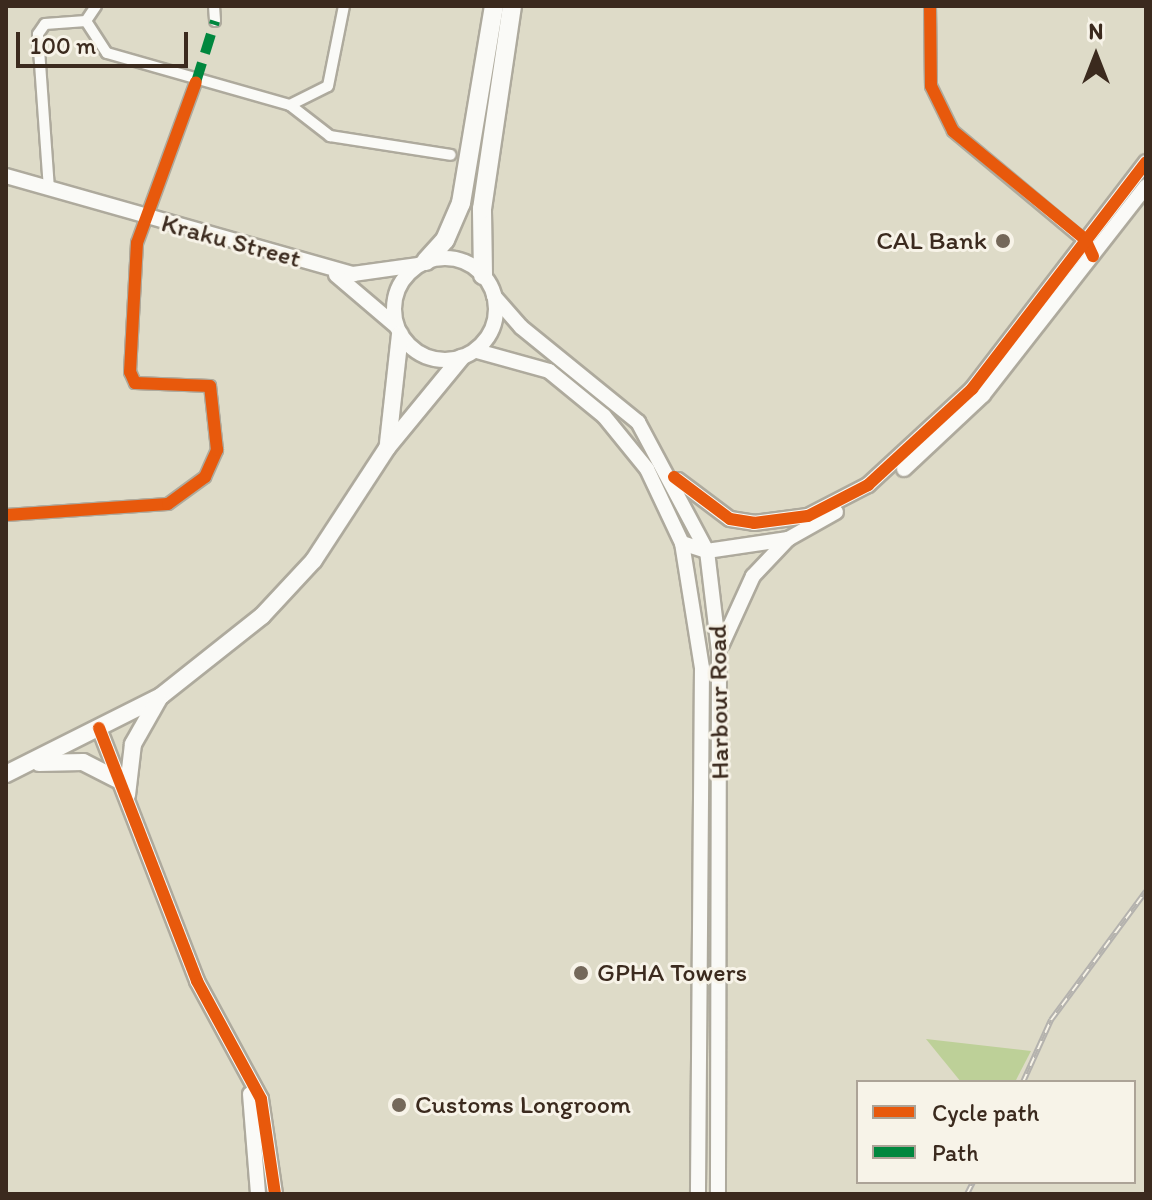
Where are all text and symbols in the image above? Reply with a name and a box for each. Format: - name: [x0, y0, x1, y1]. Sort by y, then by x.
- scale bar: [20, 16, 192, 66]
- north arrow: [1056, 16, 1136, 96]
- text: N: [1089, 18, 1103, 45]
- text: 100 m: [30, 31, 96, 60]
- street label: Kraku Street: [158, 208, 304, 274]
- place label: CAL Bank: [876, 225, 987, 257]
- marker: CAL Bank: [994, 232, 1012, 250]
- street label: Harbour Road: [702, 624, 736, 780]
- place label: GPHA Towers: [597, 957, 747, 989]
- marker: GPHA Towers: [572, 964, 590, 982]
- legend: [856, 1080, 1136, 1184]
- place label: Customs Longroom: [415, 1089, 633, 1121]
- marker: Customs Longroom: [390, 1096, 408, 1114]
- text: Cycle path: [932, 1098, 1039, 1127]
- text: Path: [932, 1138, 979, 1167]

